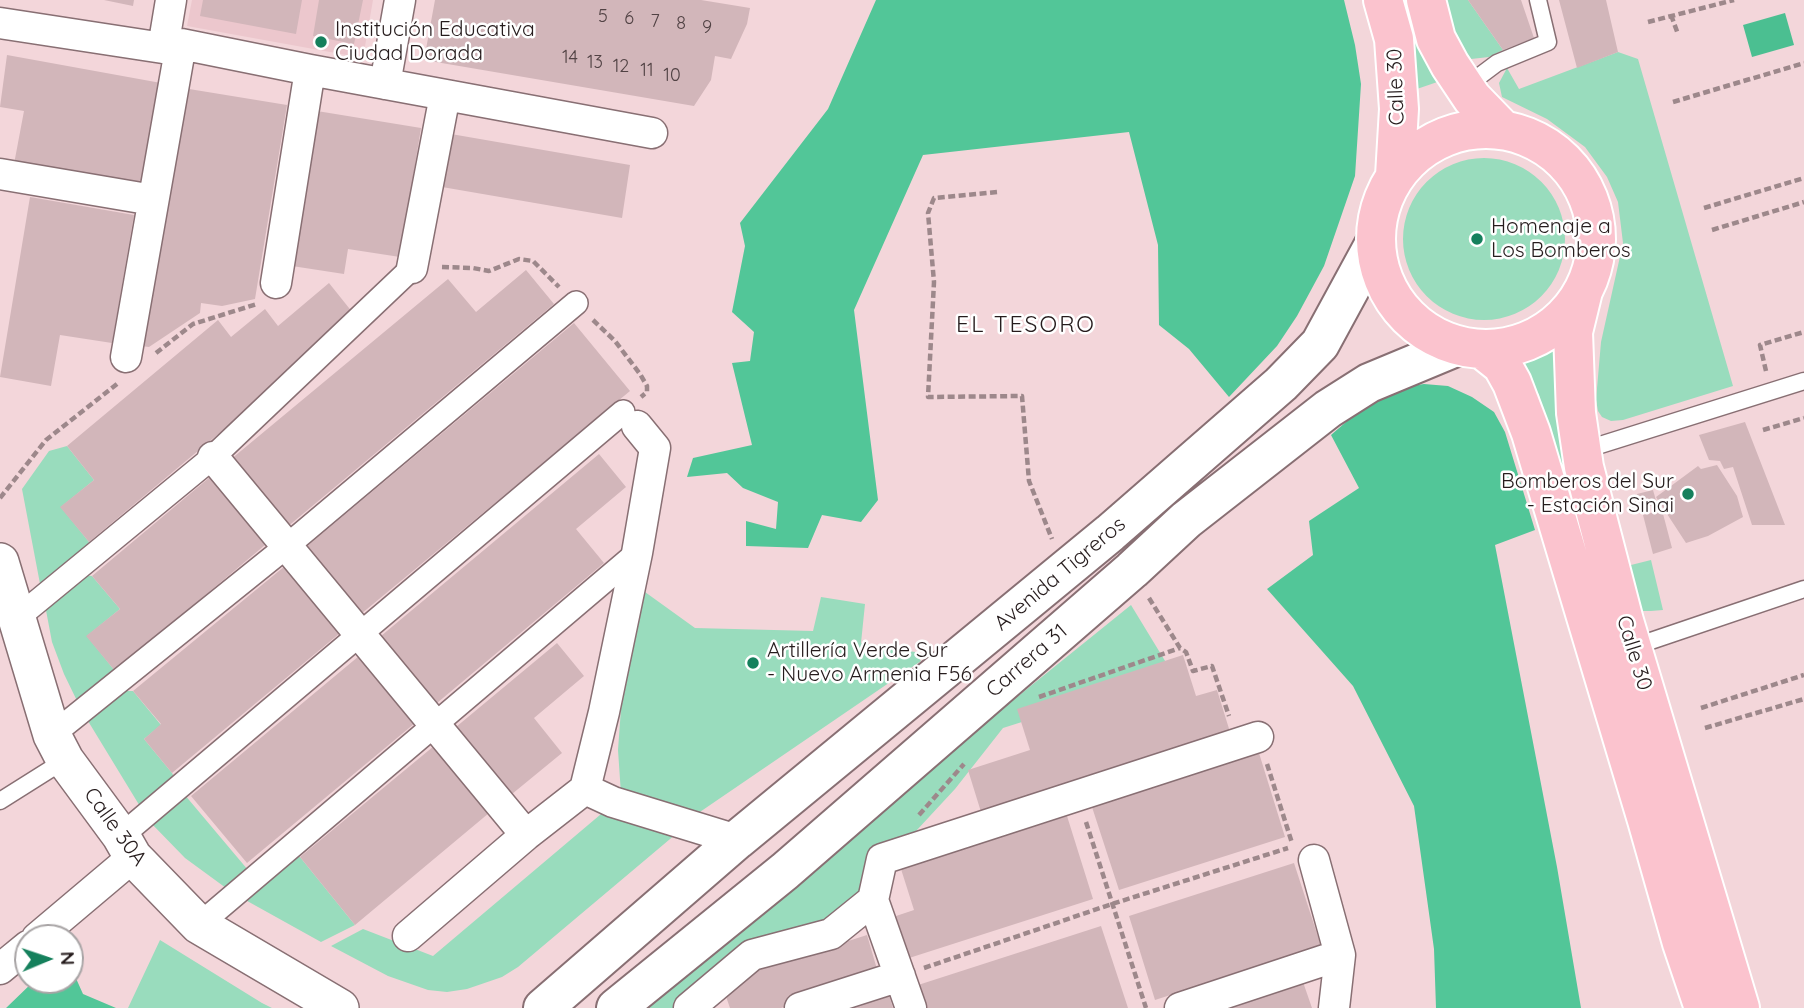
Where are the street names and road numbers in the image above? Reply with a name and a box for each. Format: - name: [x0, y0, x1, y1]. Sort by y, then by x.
- street label: Calle 30: [1382, 48, 1410, 126]
- street label: Avenida Tigreros: [989, 512, 1131, 636]
- street label: Calle 30: [1611, 613, 1657, 693]
- street label: Carrera 31: [981, 619, 1073, 703]
- street label: Calle 30A: [78, 783, 152, 871]

